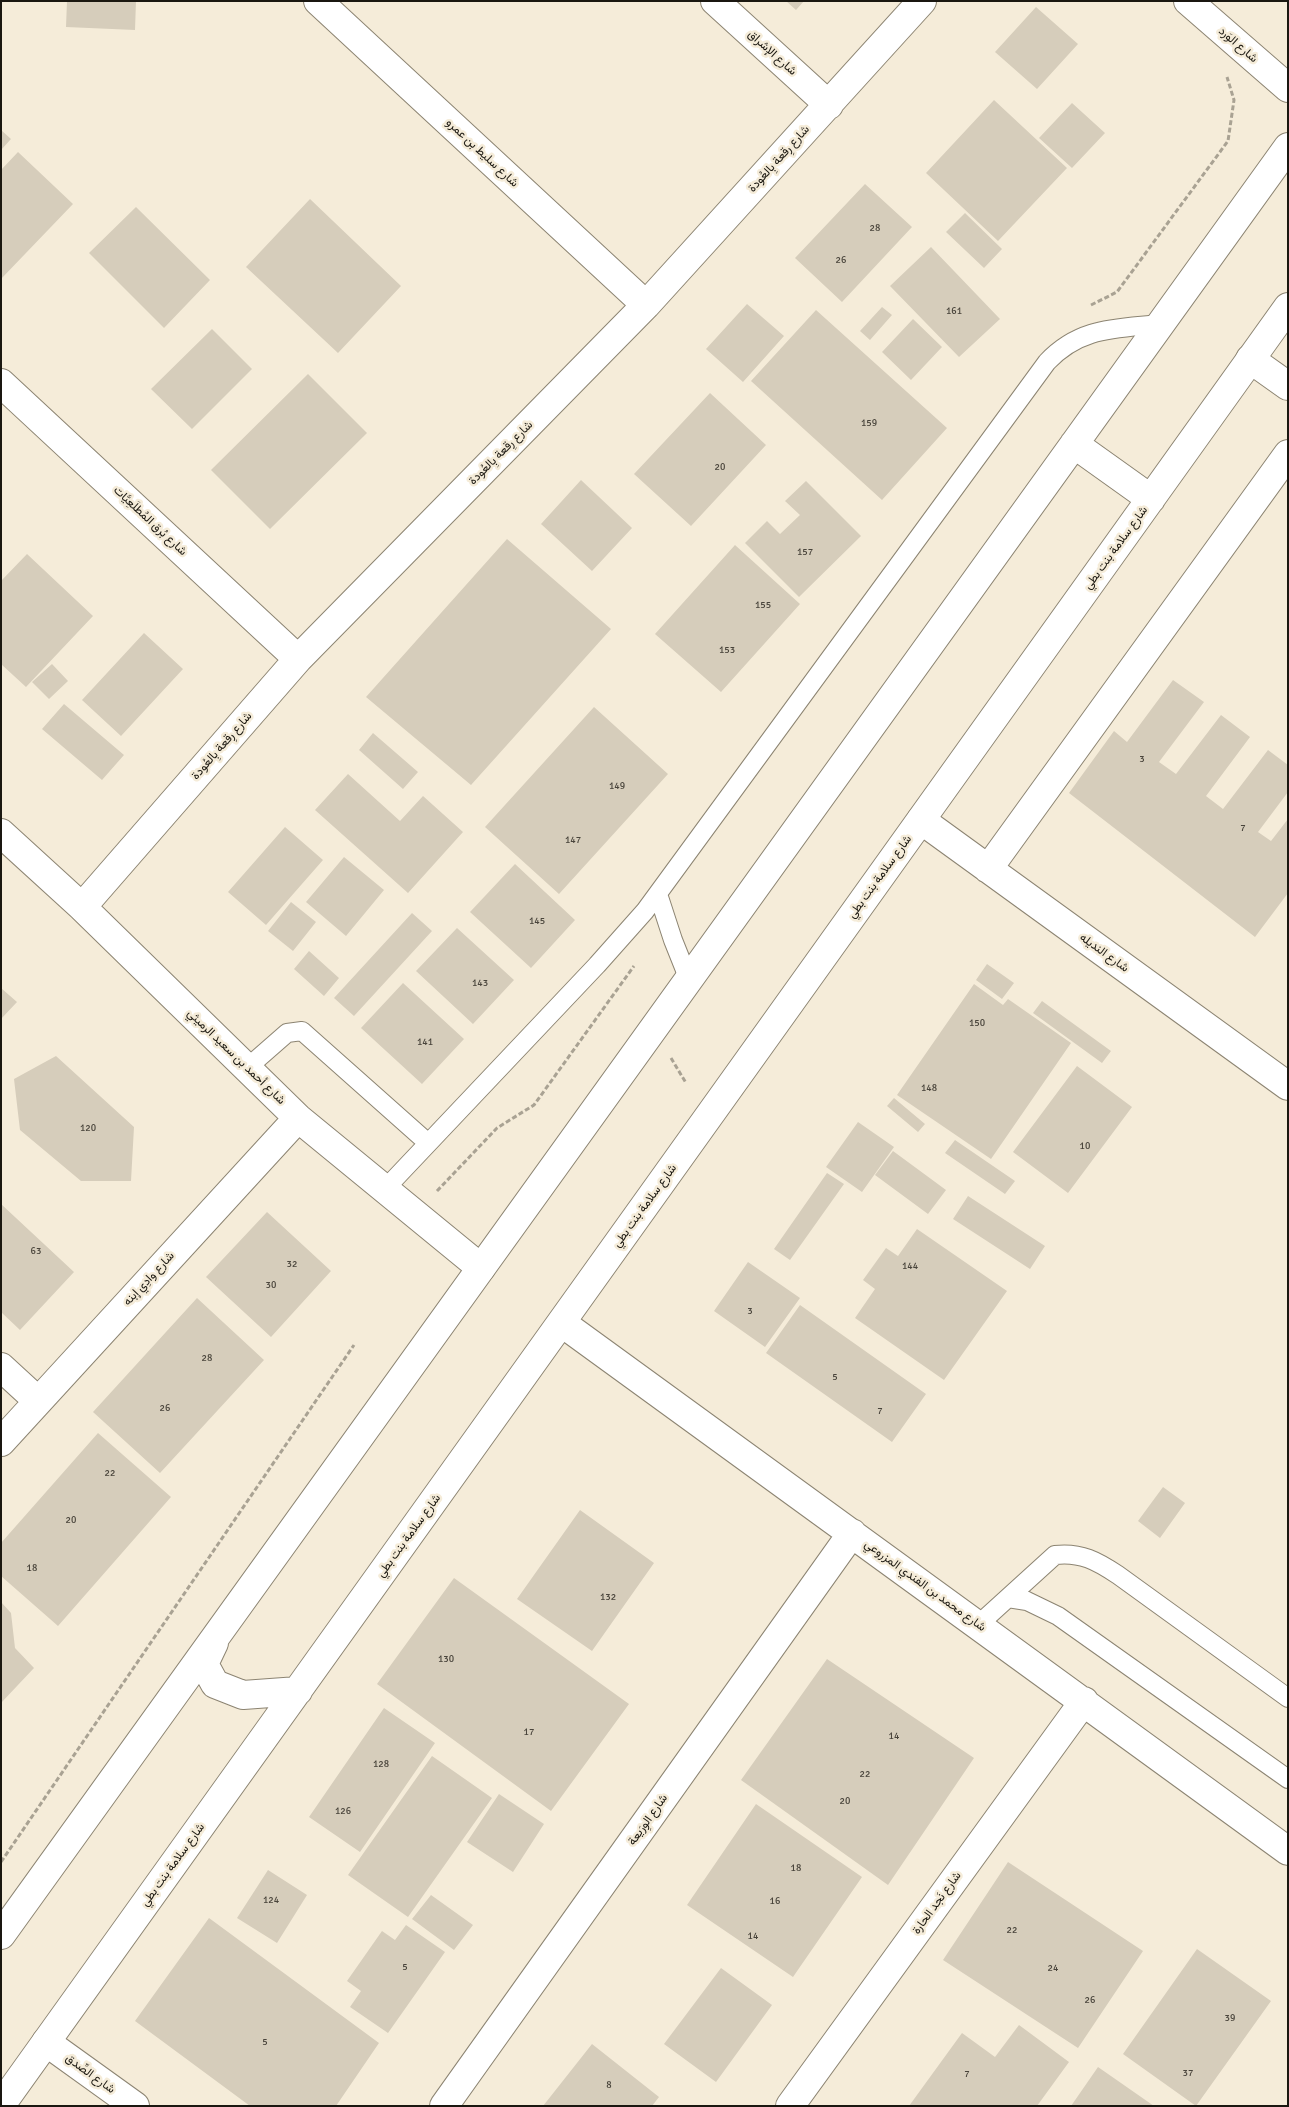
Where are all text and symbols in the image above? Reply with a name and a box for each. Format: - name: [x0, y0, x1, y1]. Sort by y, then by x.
- street label: شارع الوَرد: [1215, 24, 1261, 66]
- street label: شارع الإشراق: [745, 27, 799, 79]
- street label: شارع سليط بن عمرو: [443, 116, 521, 190]
- street label: شارع رِقعة بِالعُودة: [745, 123, 813, 195]
- house number: 28: [870, 222, 880, 234]
- house number: 26: [836, 254, 846, 266]
- house number: 161: [946, 305, 962, 317]
- house number: 159: [861, 417, 877, 429]
- street label: شارع رِقعة بِالعُودة: [466, 418, 536, 488]
- house number: 20: [715, 461, 725, 473]
- street label: شارع بُرق المُطلَعِيَّات: [110, 483, 190, 559]
- street label: شارع سلامة بنت بطي: [1081, 504, 1151, 592]
- house number: 157: [797, 546, 813, 558]
- house number: 155: [755, 599, 771, 611]
- house number: 153: [719, 644, 735, 656]
- street label: شارع رِقعة بِالعُودة: [189, 709, 255, 783]
- house number: 3: [1139, 753, 1145, 765]
- house number: 149: [609, 780, 625, 792]
- house number: 7: [1240, 822, 1246, 834]
- street label: شارع سلامة بنت بطي: [845, 833, 915, 921]
- house number: 147: [565, 834, 581, 846]
- house number: 145: [529, 915, 545, 927]
- street label: شارع النديله: [1077, 930, 1131, 976]
- house number: 143: [472, 977, 488, 989]
- street label: شارع أحمد بن سعيد الرميثي: [184, 1006, 288, 1108]
- house number: 150: [969, 1017, 985, 1029]
- house number: 141: [417, 1036, 433, 1048]
- house number: 148: [921, 1082, 937, 1094]
- house number: 120: [80, 1122, 96, 1134]
- house number: 10: [1080, 1140, 1090, 1152]
- street label: شارع سلامة بنت بطي: [610, 1162, 680, 1250]
- house number: 63: [31, 1245, 41, 1257]
- street label: شارع وادِي إبنه: [120, 1249, 178, 1309]
- house number: 32: [287, 1258, 297, 1270]
- house number: 144: [902, 1260, 918, 1272]
- house number: 30: [266, 1279, 276, 1291]
- house number: 3: [747, 1305, 753, 1317]
- house number: 28: [202, 1352, 212, 1364]
- house number: 5: [832, 1371, 838, 1383]
- house number: 26: [160, 1402, 170, 1414]
- house number: 7: [877, 1405, 883, 1417]
- house number: 22: [105, 1467, 115, 1479]
- street label: شارع سلامة بنت بطي: [374, 1492, 444, 1580]
- house number: 20: [66, 1514, 76, 1526]
- street label: شارع محمد بن الفندي المزروعي: [861, 1537, 989, 1635]
- house number: 18: [27, 1562, 37, 1574]
- house number: 132: [600, 1591, 616, 1603]
- house number: 130: [438, 1653, 454, 1665]
- house number: 17: [524, 1726, 534, 1738]
- house number: 14: [889, 1730, 899, 1742]
- house number: 128: [373, 1758, 389, 1770]
- house number: 22: [860, 1768, 870, 1780]
- street label: شارع الوِرَيعة: [625, 1792, 671, 1848]
- house number: 20: [840, 1795, 850, 1807]
- house number: 126: [335, 1805, 351, 1817]
- street label: شارع سلامة بنت بطي: [138, 1821, 208, 1909]
- house number: 18: [791, 1862, 801, 1874]
- street label: شارع نَجد الحارة: [910, 1869, 964, 1937]
- house number: 124: [263, 1894, 279, 1906]
- house number: 16: [770, 1895, 780, 1907]
- house number: 22: [1007, 1924, 1017, 1936]
- house number: 14: [748, 1930, 758, 1942]
- house number: 5: [402, 1961, 408, 1973]
- house number: 24: [1048, 1962, 1058, 1974]
- house number: 26: [1085, 1994, 1095, 2006]
- house number: 39: [1225, 2012, 1235, 2024]
- house number: 5: [262, 2036, 268, 2048]
- street label: شارع الصِّدق: [62, 2051, 118, 2097]
- house number: 37: [1183, 2067, 1193, 2079]
- house number: 7: [964, 2068, 970, 2080]
- house number: 8: [606, 2079, 612, 2091]

